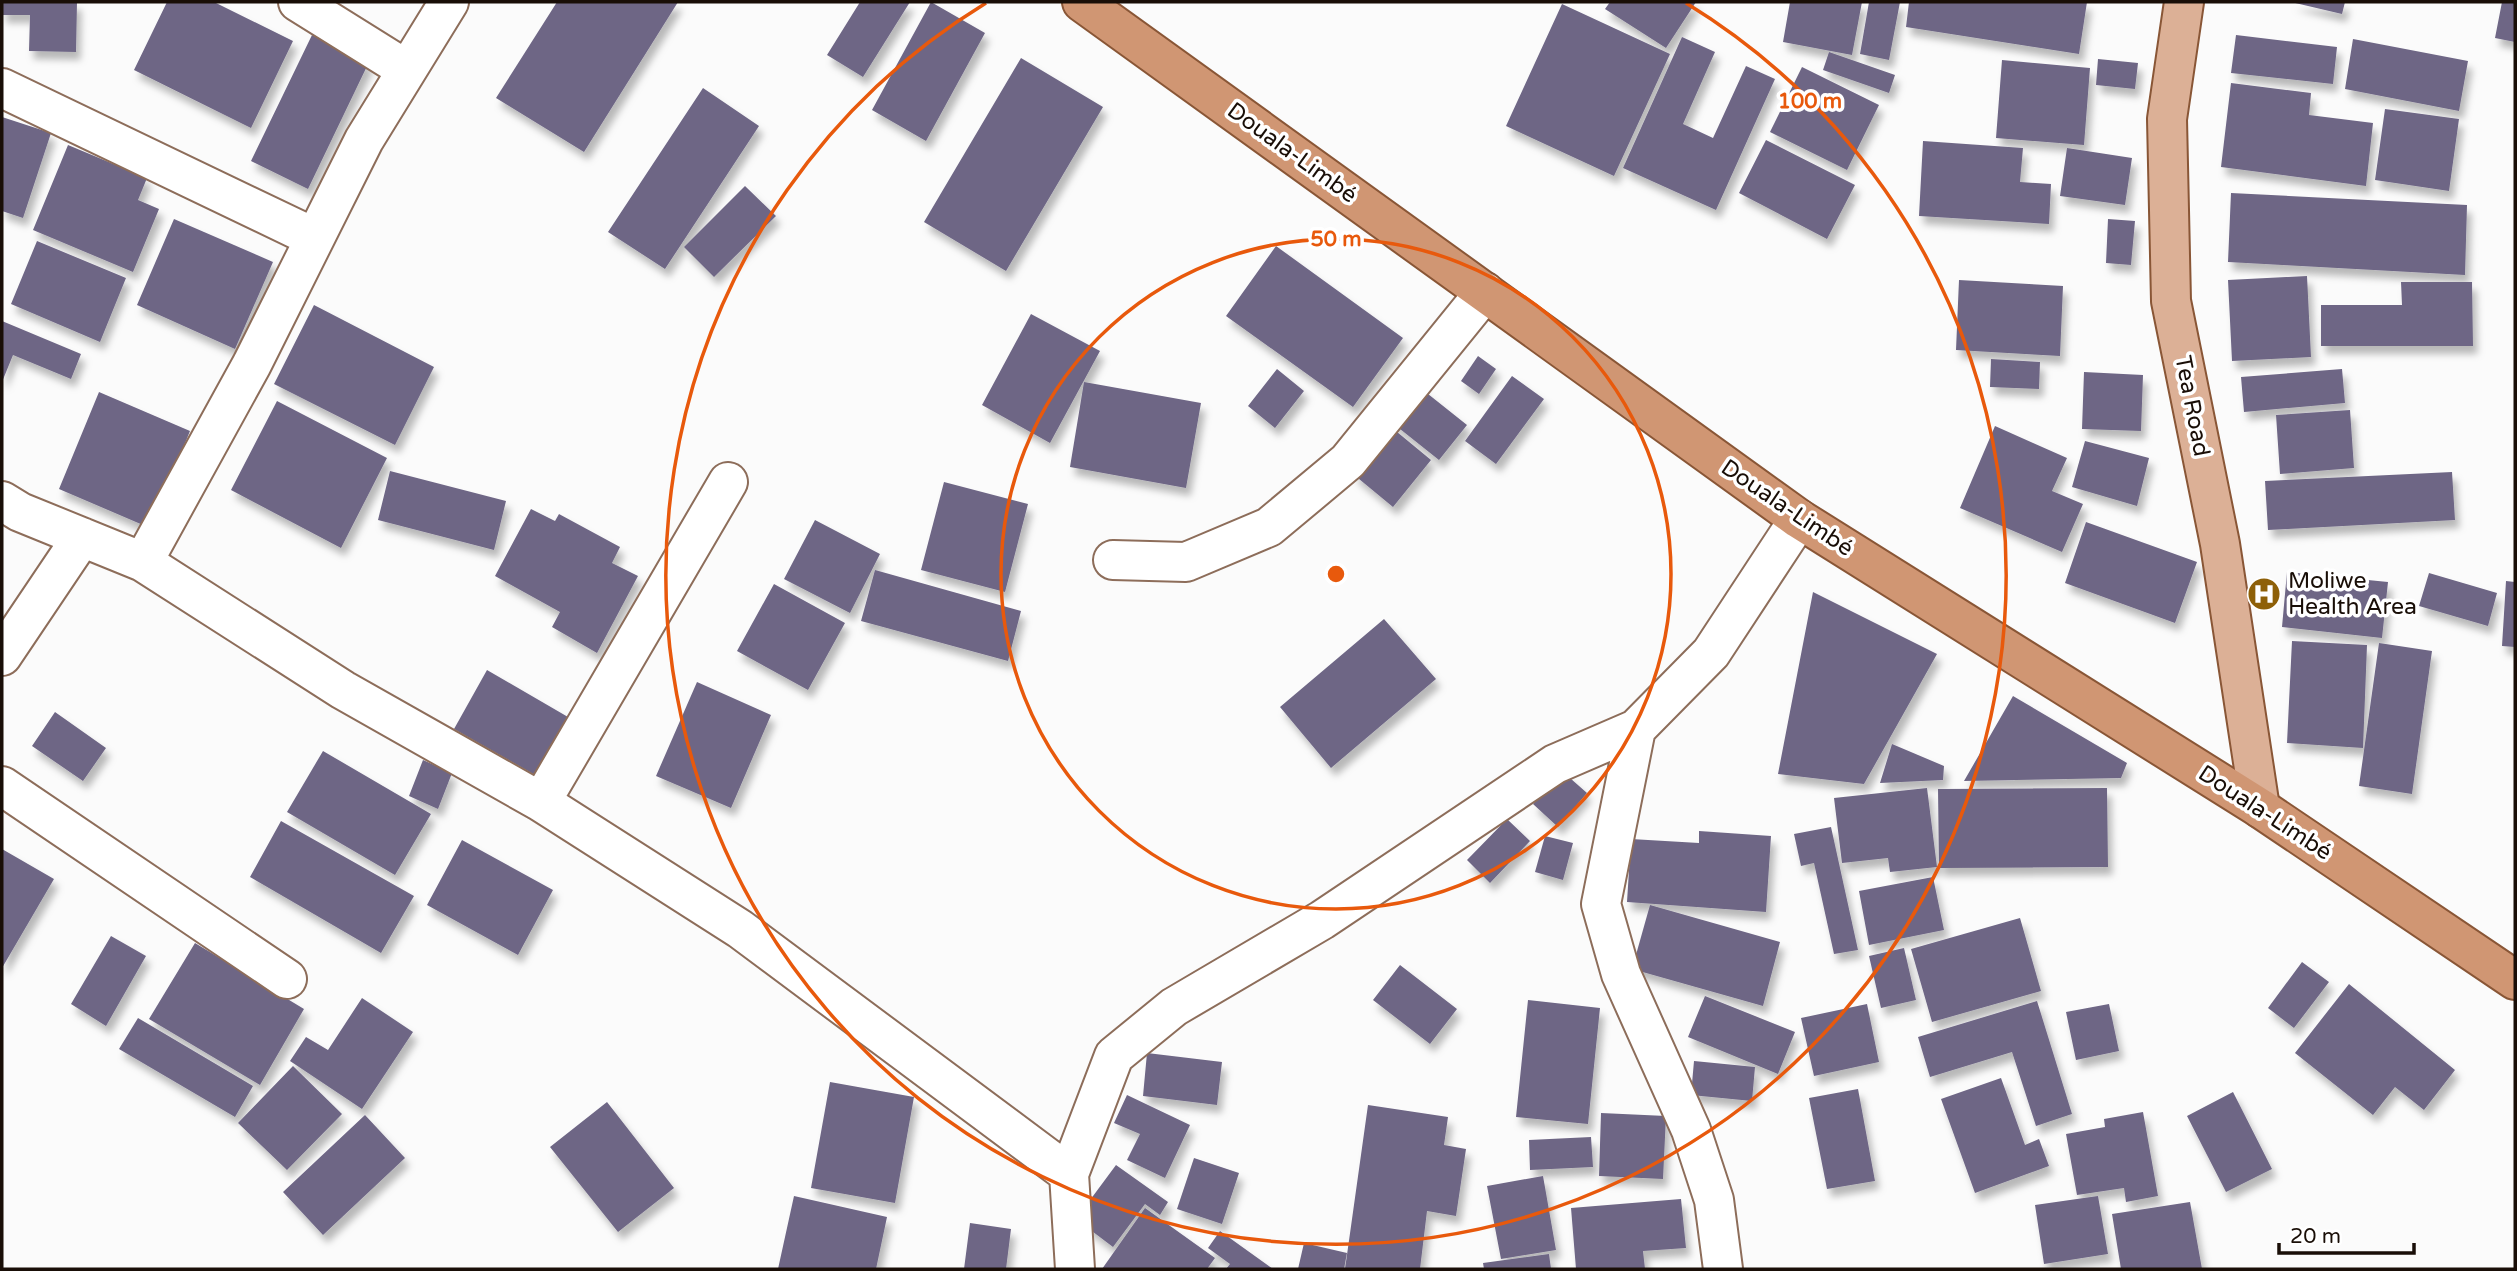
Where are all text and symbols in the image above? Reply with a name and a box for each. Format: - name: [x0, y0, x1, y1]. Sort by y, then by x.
- text: 100 m: [1778, 89, 1842, 114]
- street label: Douala-Limbé: [1222, 97, 1362, 209]
- text: 50 m: [1310, 227, 1362, 252]
- street label: Tea Road: [2169, 353, 2215, 459]
- street label: Douala-Limbé: [1716, 453, 1858, 563]
- centre of rings: [1324, 562, 1348, 586]
- place label: Moliwe Health Area: [2288, 567, 2417, 621]
- hospital icon: Moliwe Health Area: [2245, 575, 2283, 613]
- street label: Douala-Limbé: [2193, 759, 2337, 867]
- scale bar: [2279, 1212, 2414, 1256]
- text: 20 m: [2290, 1224, 2341, 1249]

